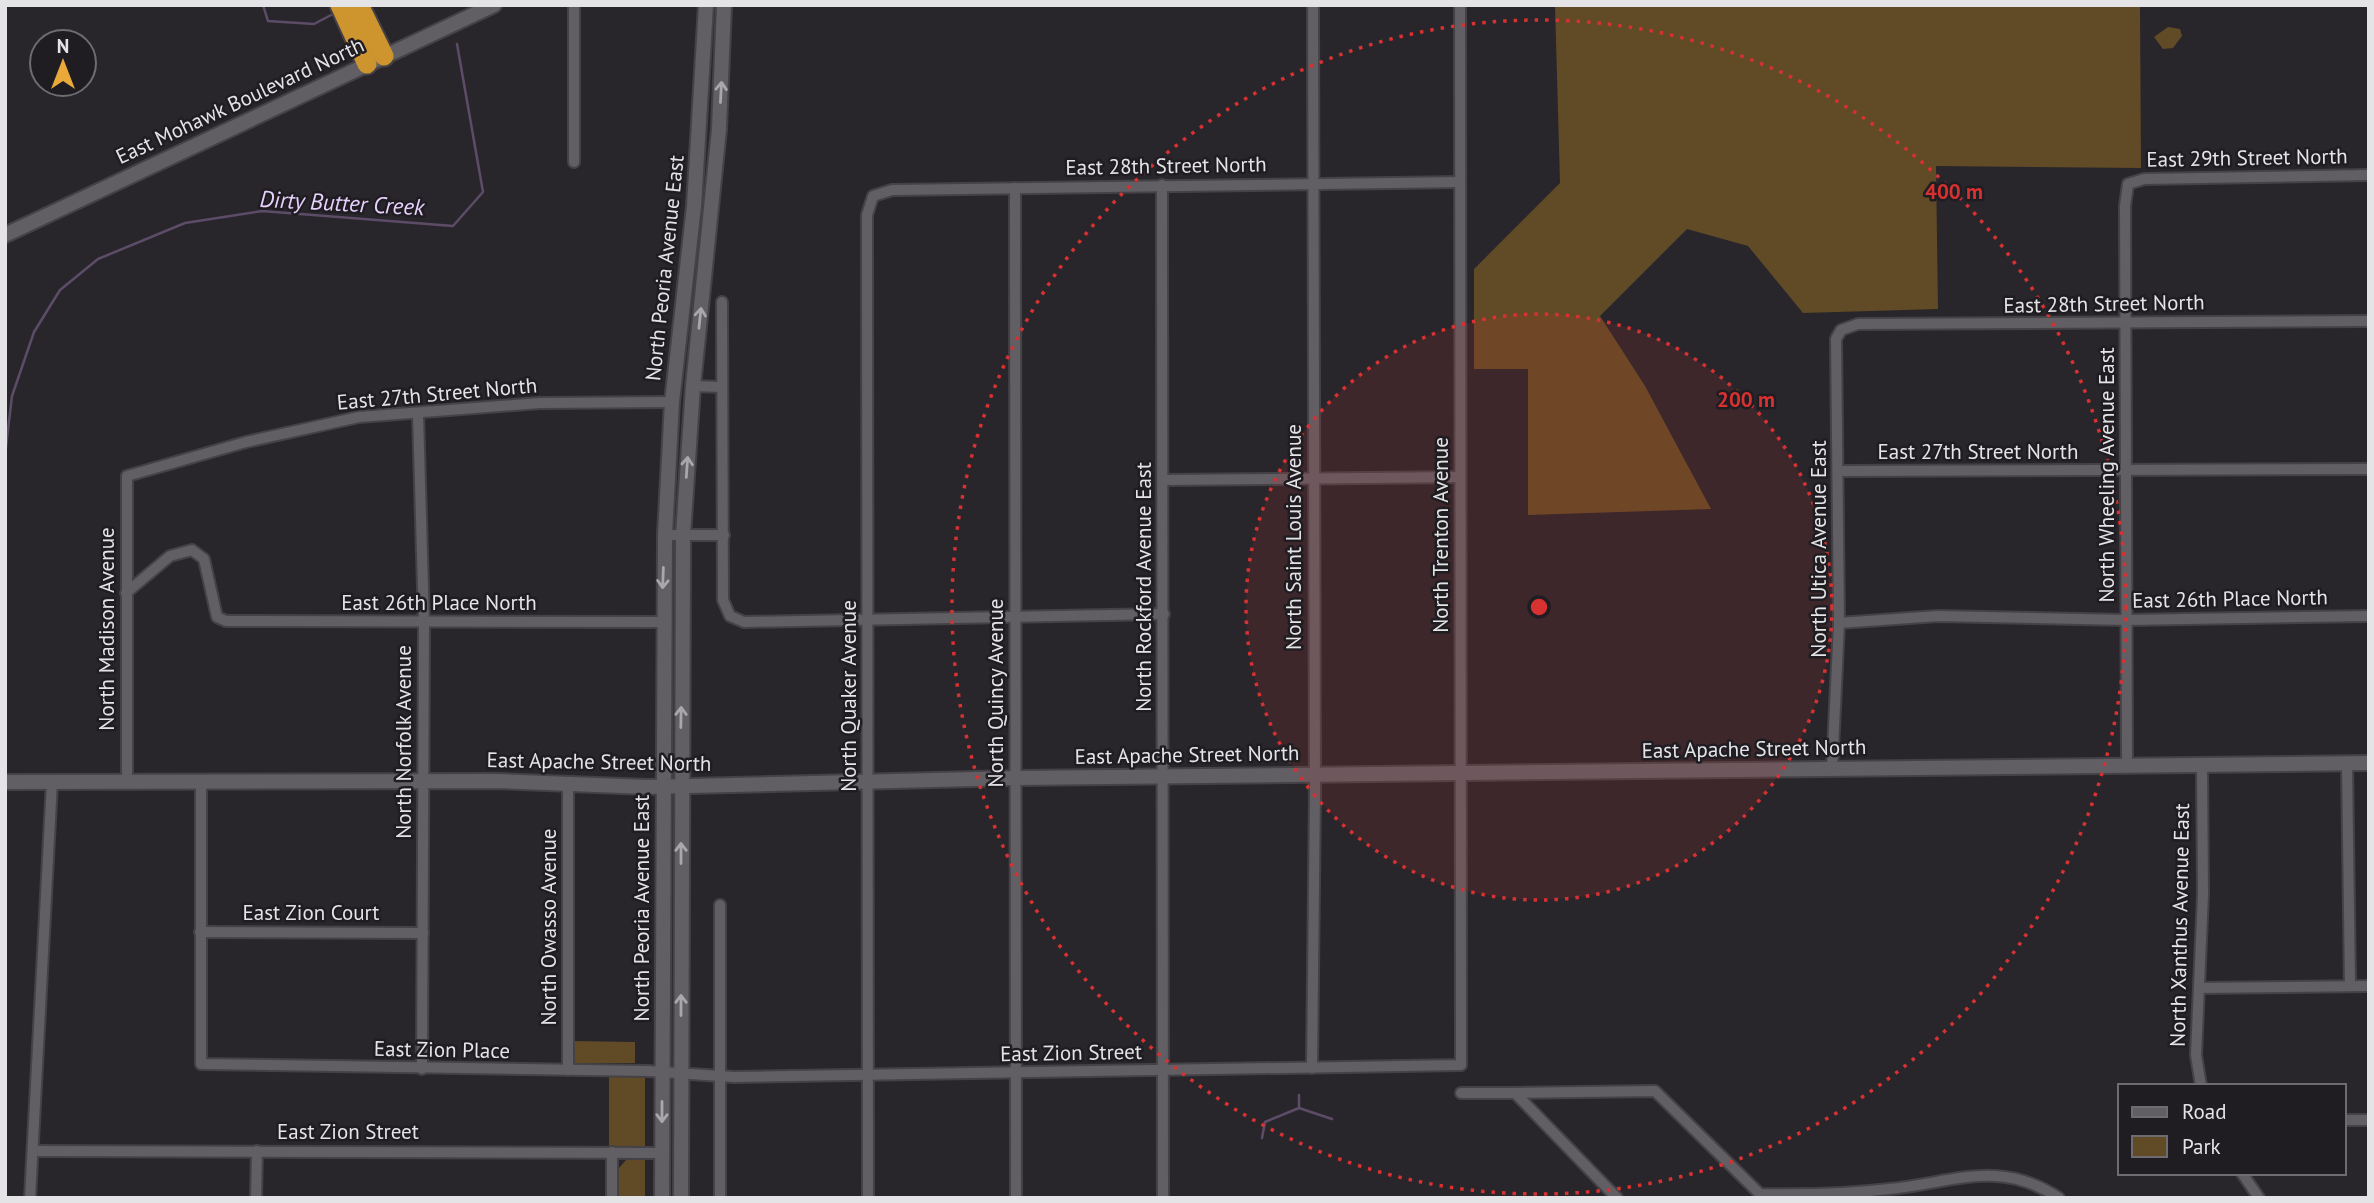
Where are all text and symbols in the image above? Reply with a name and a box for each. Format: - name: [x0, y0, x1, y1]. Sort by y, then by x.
- north arrow: [28, 28, 98, 98]
- street label: East Mohawk Boulevard North: [111, 31, 368, 170]
- text: N: [57, 34, 69, 58]
- one-way arrow: [715, 81, 728, 104]
- street label: East 29th Street North: [2146, 142, 2348, 173]
- street label: East 28th Street North: [1065, 150, 1267, 181]
- street label: North Peoria Avenue East: [639, 154, 690, 382]
- text: 400 m: [1925, 178, 1983, 205]
- water label: Dirty Butter Creek: [259, 184, 427, 221]
- street label: East 28th Street North: [2003, 288, 2205, 319]
- one-way arrow: [694, 308, 707, 330]
- street label: North Wheeling Avenue East: [2093, 347, 2120, 603]
- street label: East 27th Street North: [336, 371, 538, 416]
- text: 200 m: [1717, 386, 1775, 413]
- street label: North Saint Louis Avenue: [1280, 424, 1307, 650]
- street label: North Trenton Avenue: [1427, 437, 1454, 633]
- street label: East 27th Street North: [1878, 438, 2078, 465]
- street label: North Utica Avenue East: [1805, 440, 1832, 658]
- one-way arrow: [681, 456, 694, 478]
- street label: North Rockford Avenue East: [1130, 462, 1157, 712]
- street label: North Madison Avenue: [93, 527, 120, 731]
- one-way arrow: [657, 567, 670, 590]
- street label: East 26th Place North: [2132, 583, 2328, 614]
- street label: East 26th Place North: [341, 589, 537, 616]
- centre of rings: [1527, 595, 1551, 619]
- street label: North Quincy Avenue: [982, 599, 1009, 787]
- street label: North Quaker Avenue: [835, 600, 862, 792]
- street label: North Norfolk Avenue: [390, 645, 417, 839]
- one-way arrow: [674, 706, 688, 729]
- street label: East Apache Street North: [1641, 733, 1867, 764]
- street label: East Apache Street North: [1074, 739, 1300, 770]
- street label: East Apache Street North: [486, 746, 712, 777]
- street label: North Peoria Avenue East: [628, 795, 655, 1022]
- street label: North Xanthus Avenue East: [2164, 803, 2195, 1047]
- street label: North Owasso Avenue: [535, 828, 562, 1026]
- one-way arrow: [674, 842, 688, 865]
- street label: East Zion Court: [243, 899, 379, 926]
- one-way arrow: [674, 993, 688, 1016]
- street label: East Zion Place: [374, 1035, 510, 1064]
- street label: East Zion Street: [1000, 1038, 1142, 1067]
- legend: [2118, 1084, 2346, 1175]
- text: Road: [2182, 1098, 2226, 1125]
- one-way arrow: [655, 1100, 669, 1123]
- street label: East Zion Street: [277, 1118, 419, 1145]
- text: Park: [2182, 1133, 2221, 1160]

